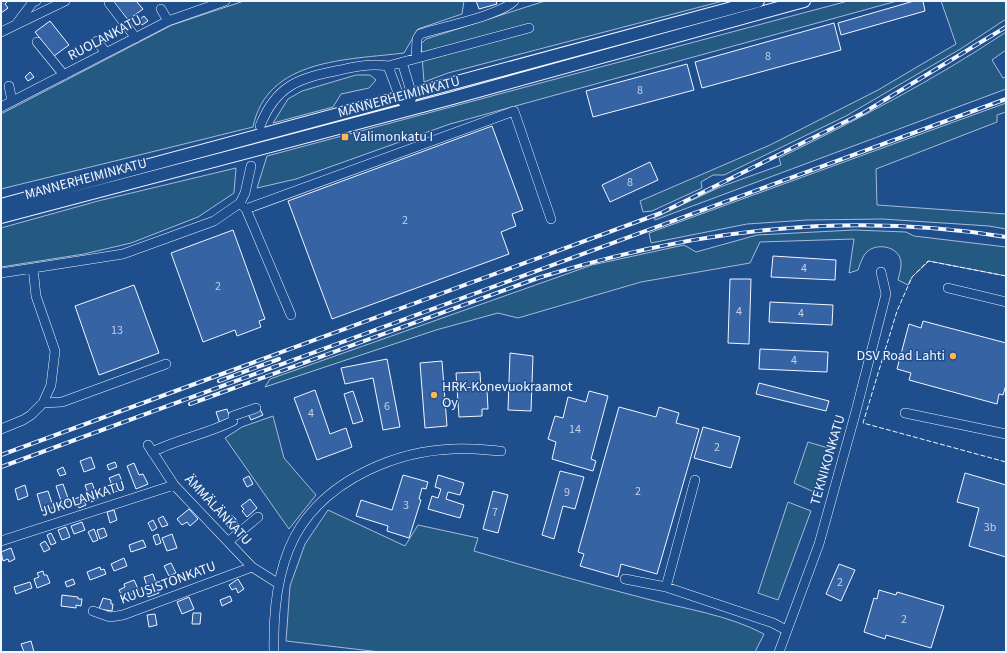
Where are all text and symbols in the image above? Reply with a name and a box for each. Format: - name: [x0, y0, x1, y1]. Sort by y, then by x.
- street label: RUOLANKATU: [64, 10, 146, 66]
- house number: 8: [765, 48, 771, 65]
- street label: MANNERHEIMINKATU: [336, 71, 462, 123]
- house number: 8: [637, 82, 643, 99]
- place label: Valimonkatu I: [353, 127, 433, 147]
- marker: Valimonkatu I: [340, 132, 350, 142]
- street label: MANNERHEIMINKATU: [23, 153, 149, 205]
- house number: 8: [627, 174, 633, 191]
- house number: 2: [402, 212, 408, 229]
- house number: 4: [801, 260, 807, 277]
- house number: 2: [215, 278, 221, 295]
- house number: 4: [736, 303, 742, 320]
- house number: 4: [798, 305, 804, 322]
- house number: 13: [111, 322, 123, 339]
- place label: DSV Road Lahti: [856, 346, 945, 366]
- marker: DSV Road Lahti: [948, 351, 958, 361]
- house number: 4: [791, 352, 797, 369]
- place label: HRK-Konevuokraamot Oy: [442, 377, 573, 413]
- marker: HRK-Konevuokraamot Oy: [429, 390, 439, 400]
- house number: 6: [384, 398, 390, 415]
- house number: 4: [308, 405, 314, 422]
- street label: TEKNIKONKATU: [806, 412, 850, 508]
- house number: 14: [569, 421, 581, 438]
- house number: 2: [714, 439, 720, 456]
- street label: ÄMMÄLÄNKATU: [180, 470, 256, 550]
- street label: JUKOLANKATU: [38, 476, 128, 522]
- house number: 2: [635, 483, 641, 500]
- house number: 9: [564, 484, 570, 501]
- house number: 3: [403, 497, 409, 514]
- house number: 7: [492, 504, 498, 521]
- house number: 3b: [984, 519, 997, 536]
- street label: KUUSISTONKATU: [117, 556, 219, 610]
- house number: 2: [837, 574, 843, 591]
- house number: 2: [901, 611, 907, 628]

